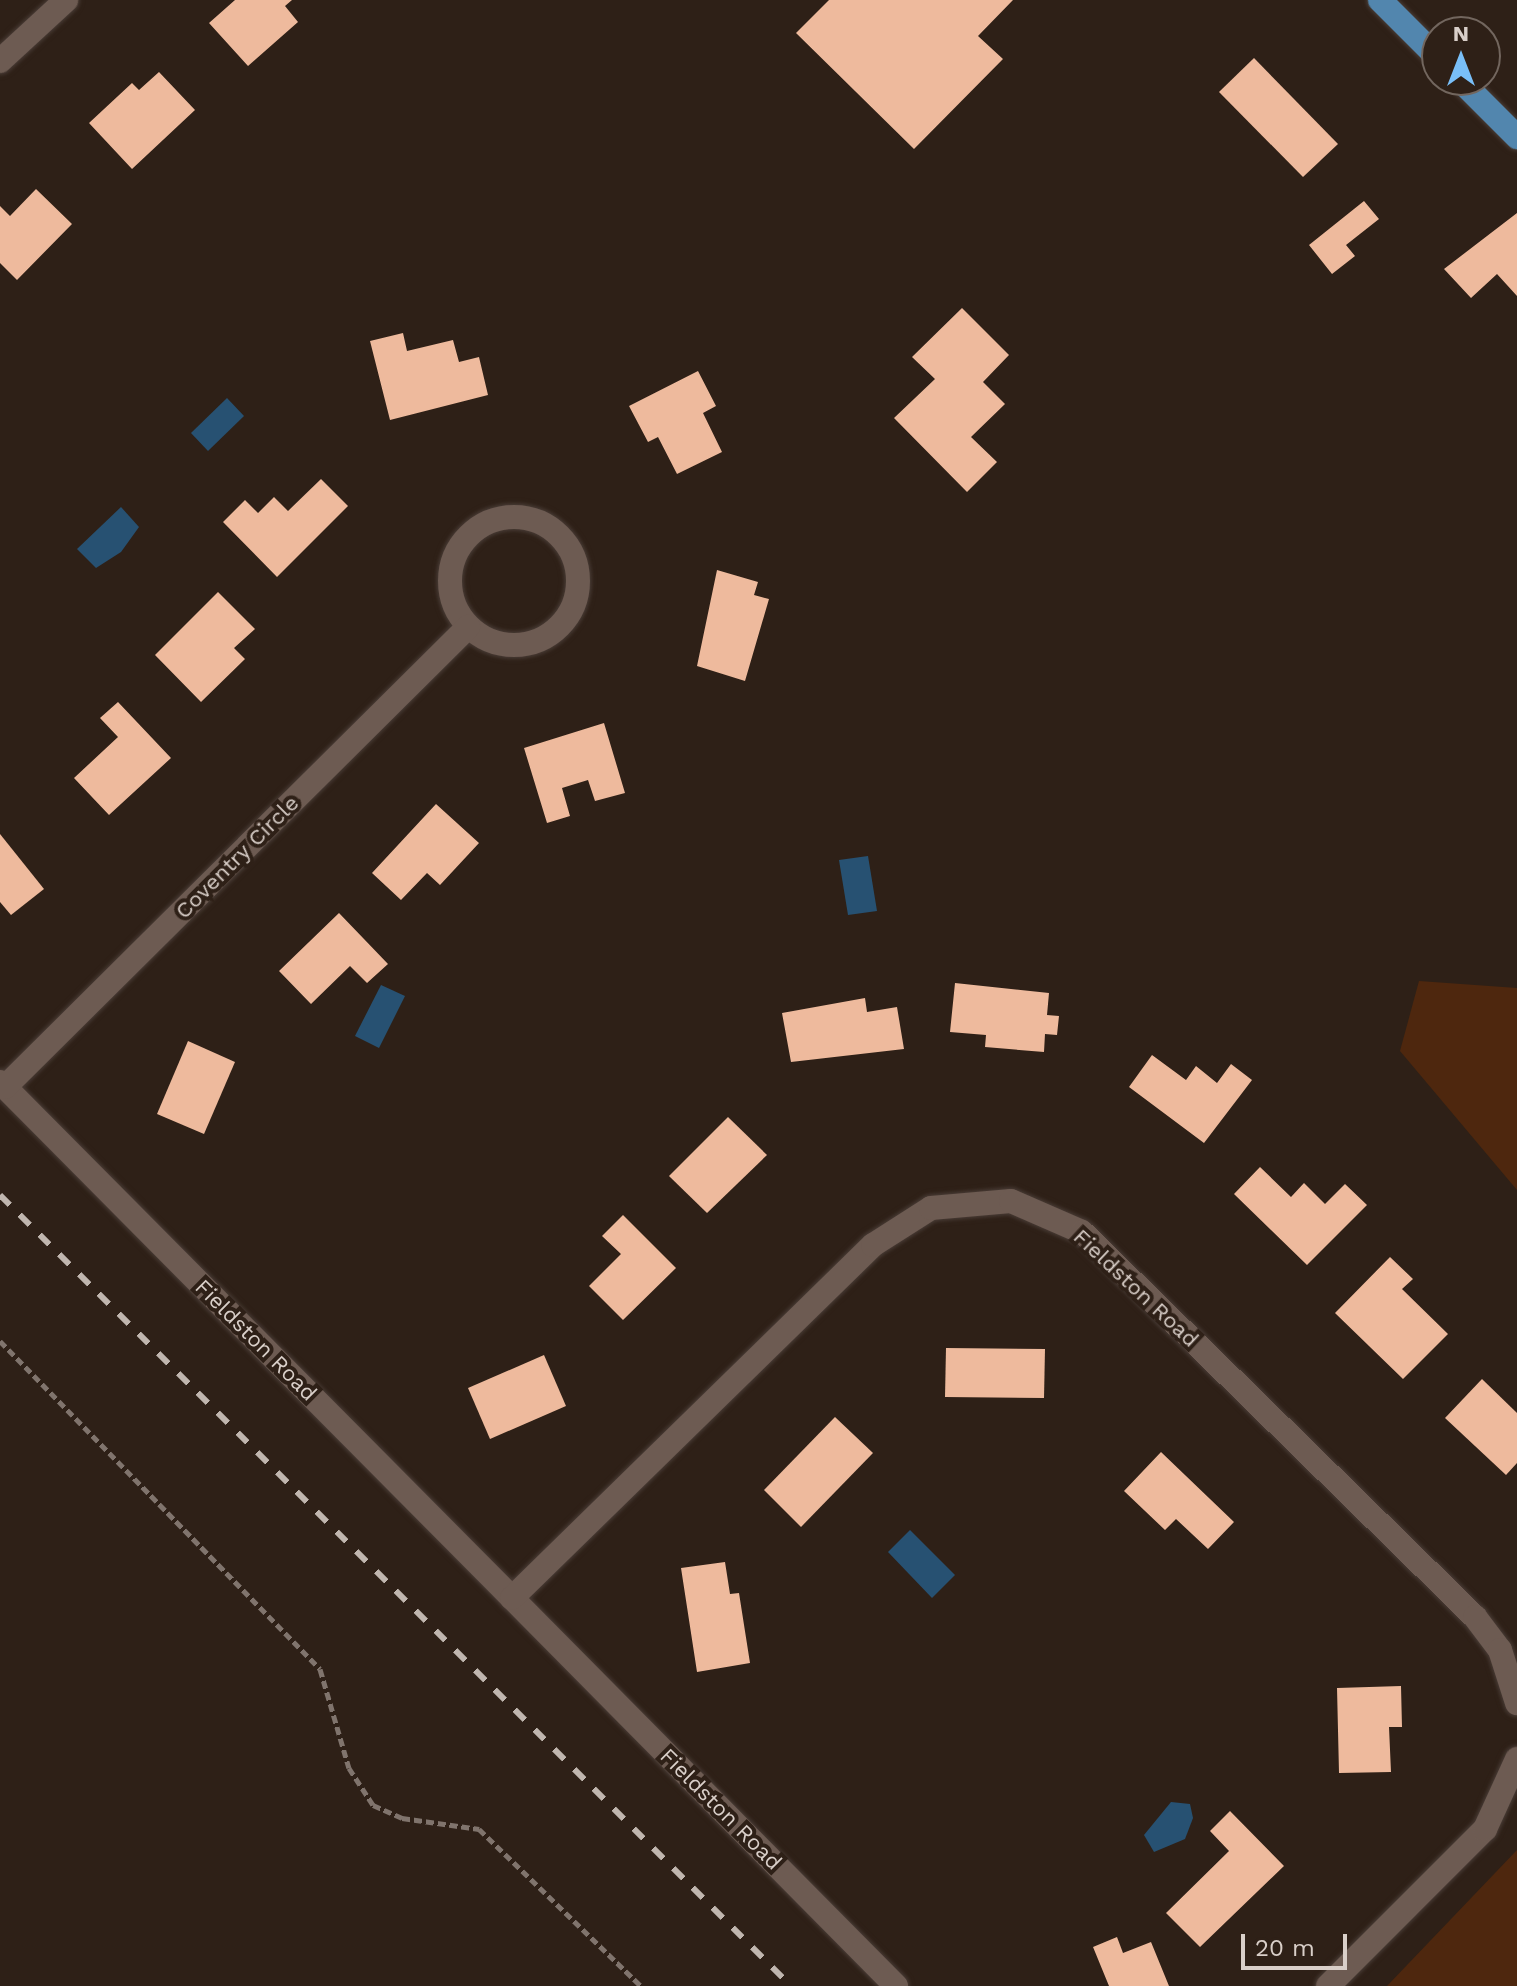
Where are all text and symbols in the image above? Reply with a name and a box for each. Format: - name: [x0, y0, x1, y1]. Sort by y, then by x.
- north arrow: [1421, 16, 1501, 96]
- text: N: [1453, 21, 1469, 46]
- street label: Coventry Circle: [170, 790, 304, 924]
- street label: Fieldston Road: [1068, 1223, 1204, 1353]
- street label: Fieldston Road: [190, 1274, 322, 1406]
- street label: Fieldston Road: [655, 1743, 787, 1875]
- scale bar: [1245, 1918, 1351, 1968]
- text: 20 m: [1255, 1934, 1315, 1962]

